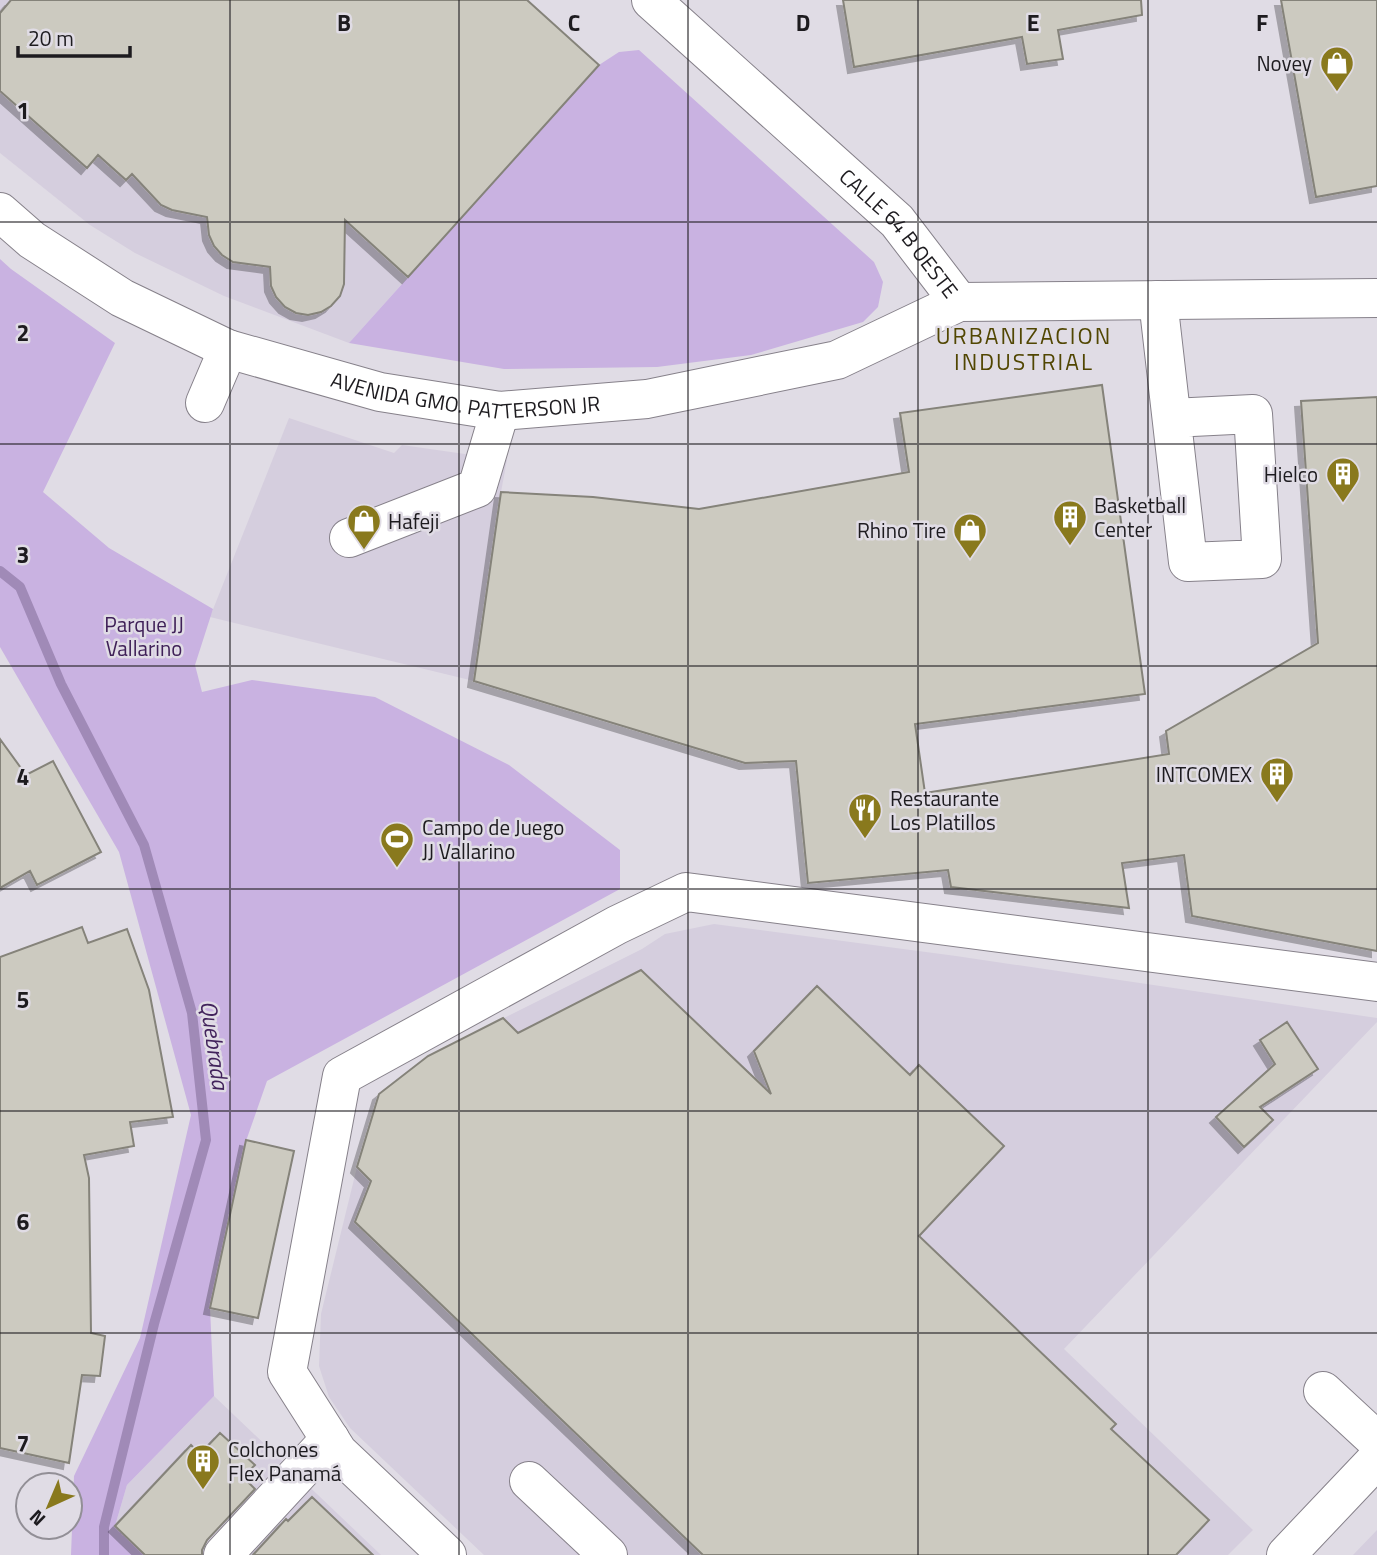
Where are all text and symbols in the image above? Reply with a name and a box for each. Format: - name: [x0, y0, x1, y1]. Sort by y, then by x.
- text: B: [337, 5, 351, 40]
- text: C: [568, 5, 580, 40]
- text: D: [796, 5, 810, 40]
- text: E: [1027, 5, 1039, 40]
- text: F: [1256, 5, 1268, 40]
- scale bar: [18, 14, 130, 58]
- text: 20 m: [28, 22, 74, 54]
- shop icon: Novey: [1318, 44, 1356, 93]
- place label: Novey: [1257, 47, 1312, 79]
- text: 1: [17, 93, 29, 128]
- street label: CALLE 64 B OESTE: [832, 161, 966, 305]
- text: 2: [17, 315, 29, 350]
- district label: URBANIZACION INDUSTRIAL: [936, 318, 1112, 379]
- street label: AVENIDA GMO. PATTERSON JR: [327, 363, 601, 427]
- building icon: Hielco: [1324, 455, 1362, 504]
- place label: Hielco: [1264, 458, 1318, 490]
- place label: Basketball Center: [1094, 489, 1186, 545]
- building icon: Basketball Center: [1051, 498, 1089, 547]
- shop icon: Hafeji: [345, 502, 383, 551]
- place label: Hafeji: [388, 505, 439, 537]
- shop icon: Rhino Tire: [951, 511, 989, 560]
- place label: Rhino Tire: [857, 514, 946, 546]
- text: 3: [17, 537, 29, 572]
- park label: Parque JJ Vallarino: [104, 608, 184, 664]
- building icon: INTCOMEX: [1258, 755, 1296, 804]
- place label: INTCOMEX: [1156, 758, 1252, 790]
- text: 4: [17, 759, 29, 794]
- place label: Restaurante Los Platillos: [890, 782, 999, 838]
- restaurant icon: Restaurante Los Platillos: [846, 791, 884, 840]
- place label: Campo de Juego JJ Vallarino: [422, 811, 564, 867]
- sports icon: Campo de Juego JJ Vallarino: [378, 820, 416, 869]
- text: 5: [17, 982, 29, 1017]
- water label: Quebrada: [191, 998, 239, 1093]
- text: 6: [17, 1204, 30, 1239]
- text: 7: [17, 1426, 29, 1461]
- place label: Colchones Flex Panamá: [228, 1433, 342, 1489]
- building icon: Colchones Flex Panamá: [184, 1442, 222, 1491]
- north arrow: [14, 1471, 84, 1541]
- text: N: [22, 1504, 52, 1534]

